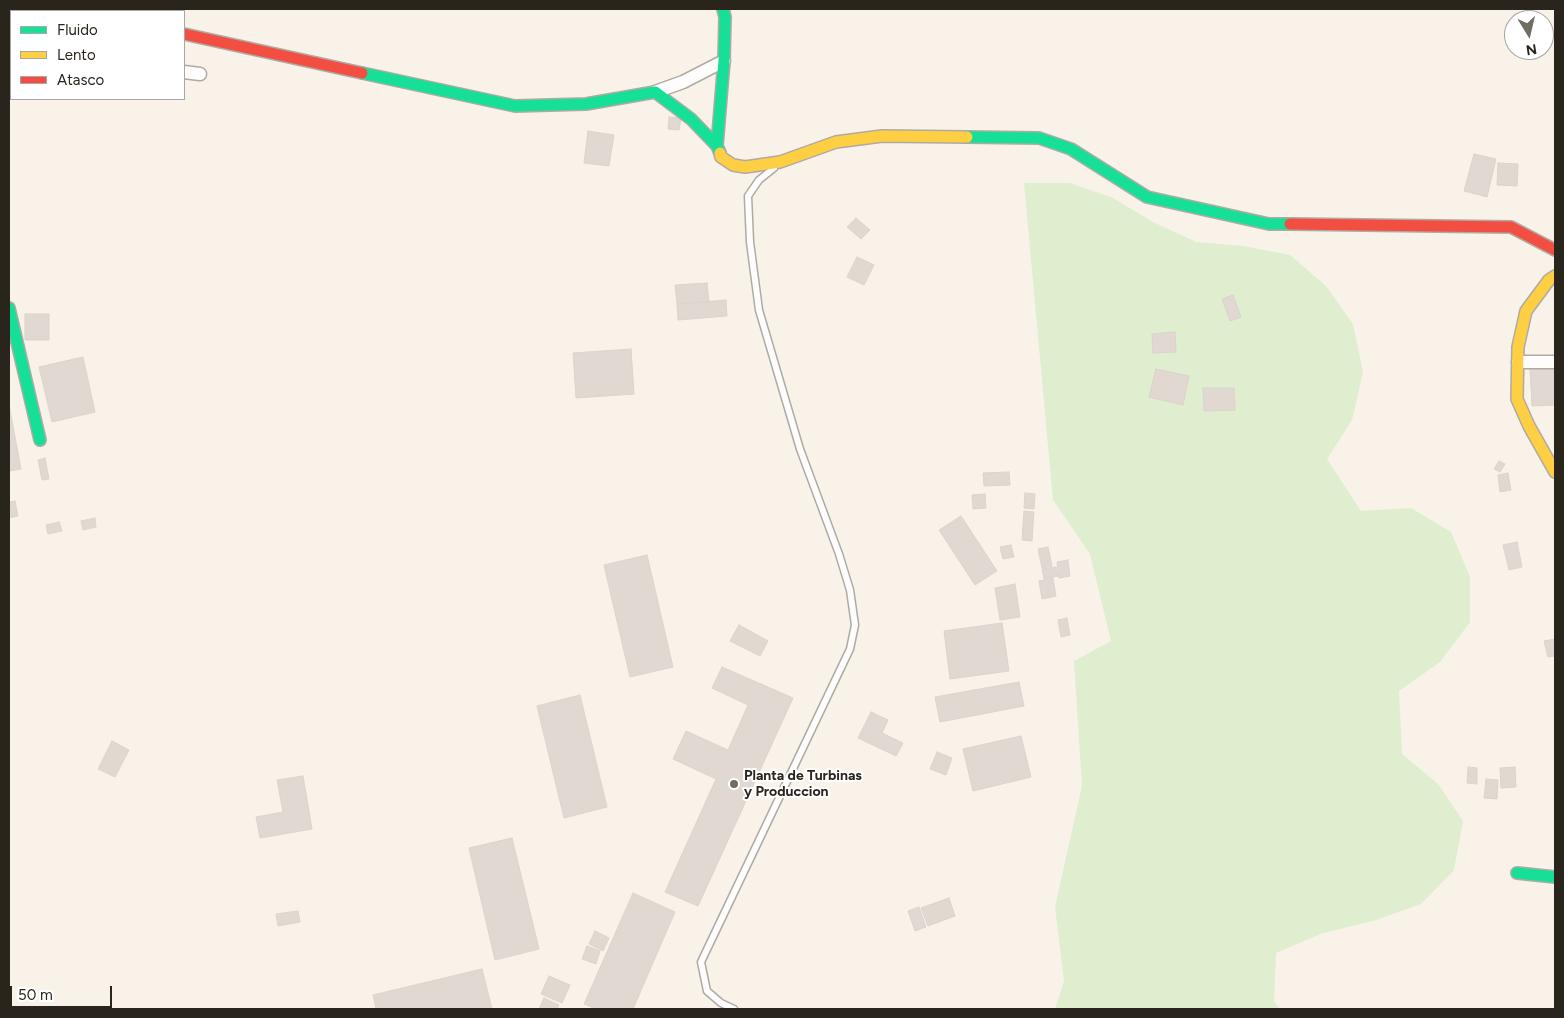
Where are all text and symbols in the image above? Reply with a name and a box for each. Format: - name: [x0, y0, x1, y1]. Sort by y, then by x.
- legend: [10, 10, 185, 100]
- north arrow: [1504, 10, 1554, 60]
- text: Fluido: [57, 21, 98, 39]
- text: N: [1525, 40, 1538, 59]
- text: Lento: [57, 46, 96, 64]
- text: Atasco: [57, 71, 104, 89]
- place label: Planta de Turbinas y Produccion: [744, 768, 862, 800]
- marker: Planta de Turbinas y Produccion: [728, 778, 740, 790]
- scale bar: [12, 976, 115, 1008]
- text: 50 m: [18, 986, 53, 1004]

